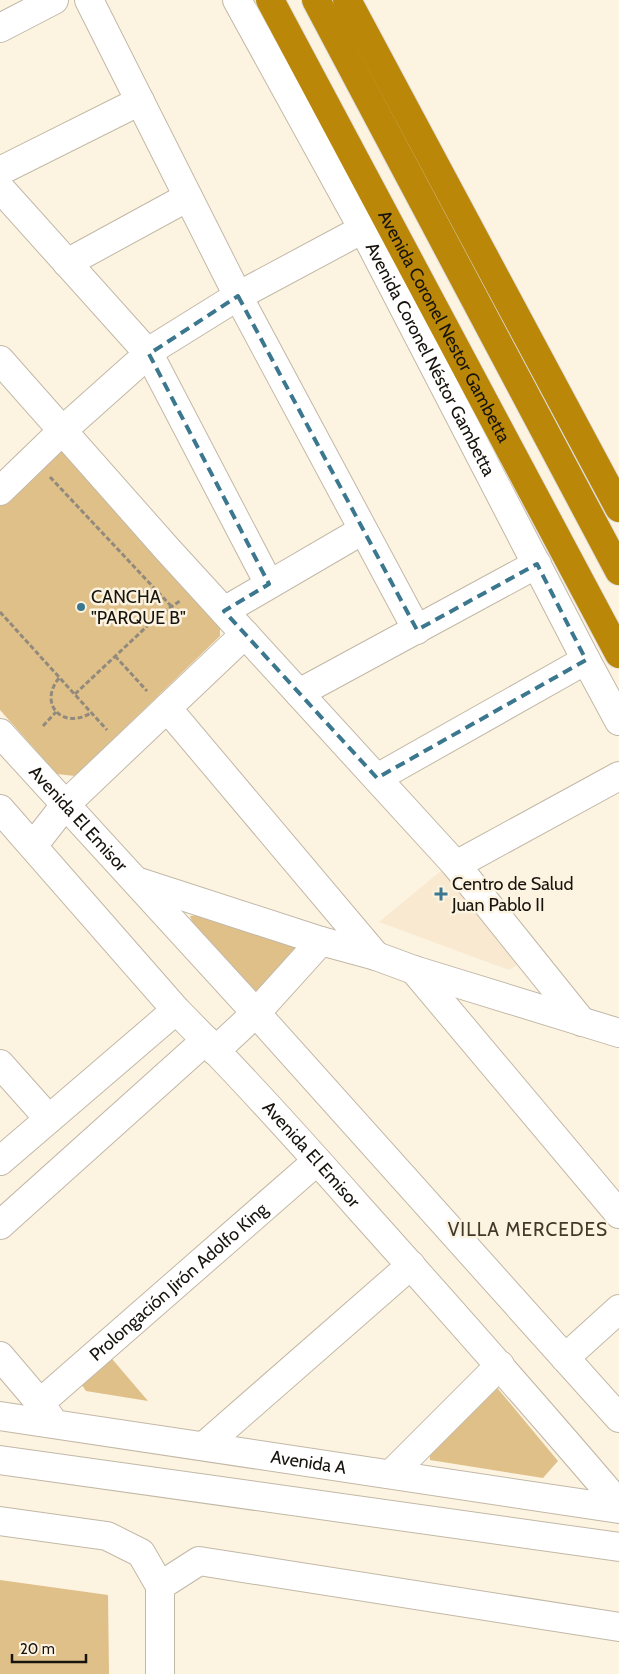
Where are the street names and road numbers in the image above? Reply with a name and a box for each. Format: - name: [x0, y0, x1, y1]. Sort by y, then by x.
- street label: Avenida Coronel Nestor Gambetta: [373, 207, 515, 447]
- street label: Avenida Coronel Néstor Gambetta: [361, 239, 500, 480]
- street label: Avenida El Emisor: [24, 761, 132, 876]
- street label: Avenida El Emisor: [258, 1096, 365, 1212]
- street label: Prolongación Jirón Adolfo King: [85, 1198, 273, 1366]
- street label: Avenida A: [269, 1446, 348, 1479]

